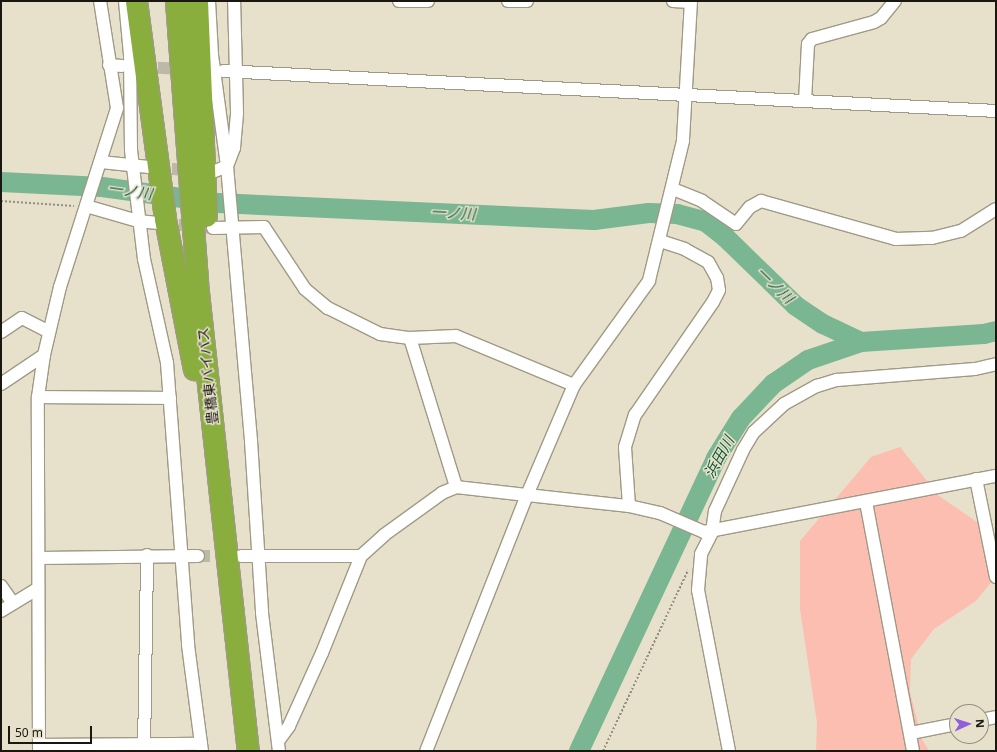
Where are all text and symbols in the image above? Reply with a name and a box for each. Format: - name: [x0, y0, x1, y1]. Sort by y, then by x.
- water label: 一ノ川: [106, 179, 154, 203]
- water label: 一ノ川: [430, 203, 476, 223]
- water label: 一ノ川: [753, 263, 797, 307]
- street label: 豊橋東バイパス: [195, 326, 221, 426]
- water label: 浜田川: [700, 433, 738, 481]
- north arrow: [949, 704, 989, 744]
- scale bar: [10, 718, 94, 744]
- text: N: [973, 719, 988, 728]
- text: 50 m: [15, 724, 43, 741]

